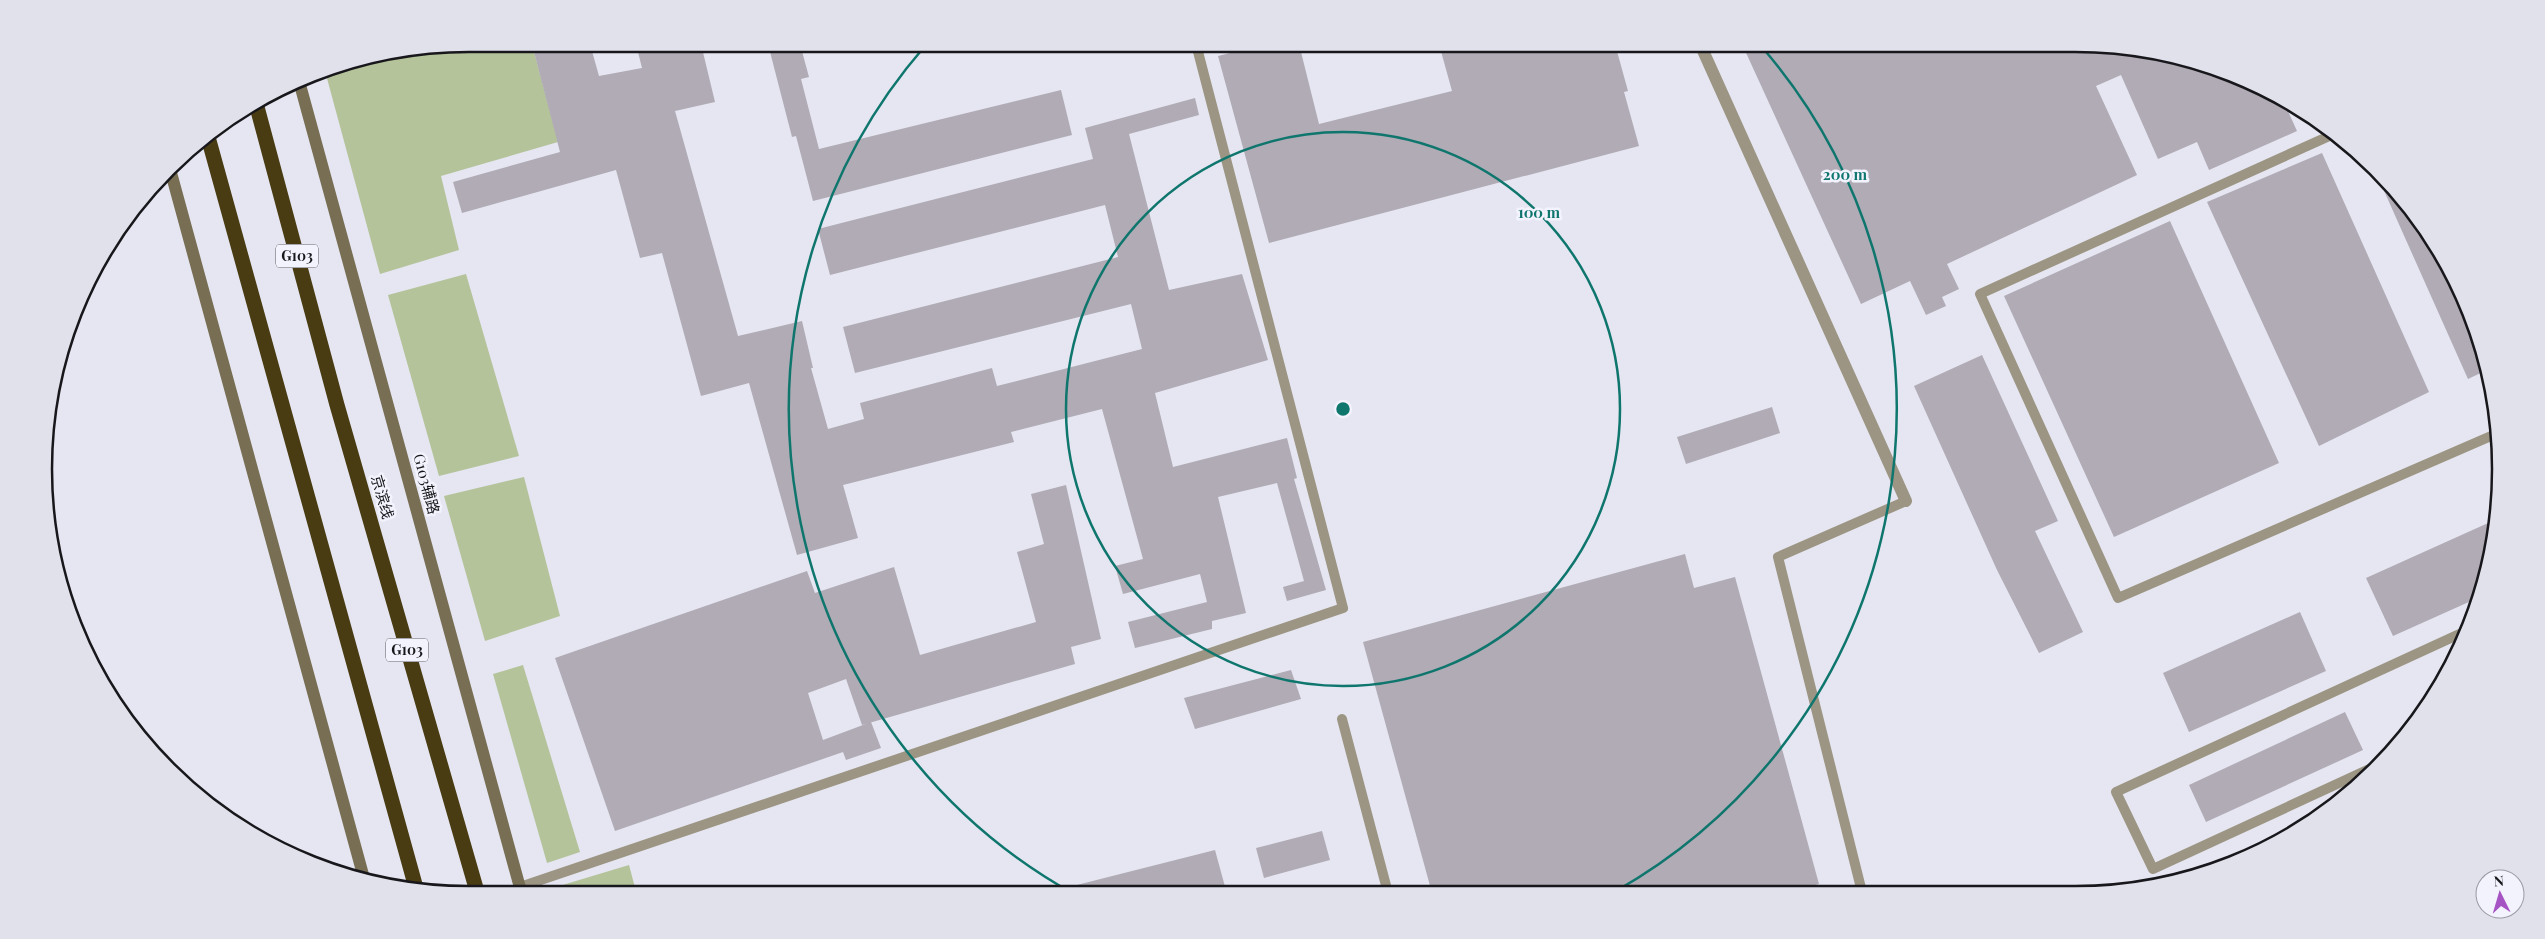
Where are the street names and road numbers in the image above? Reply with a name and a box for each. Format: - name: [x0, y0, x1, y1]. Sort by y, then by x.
- road number: G103: [276, 245, 318, 268]
- street label: G103辅路: [409, 451, 445, 516]
- street label: 京滨线: [367, 472, 399, 521]
- road number: G103: [386, 638, 428, 662]

